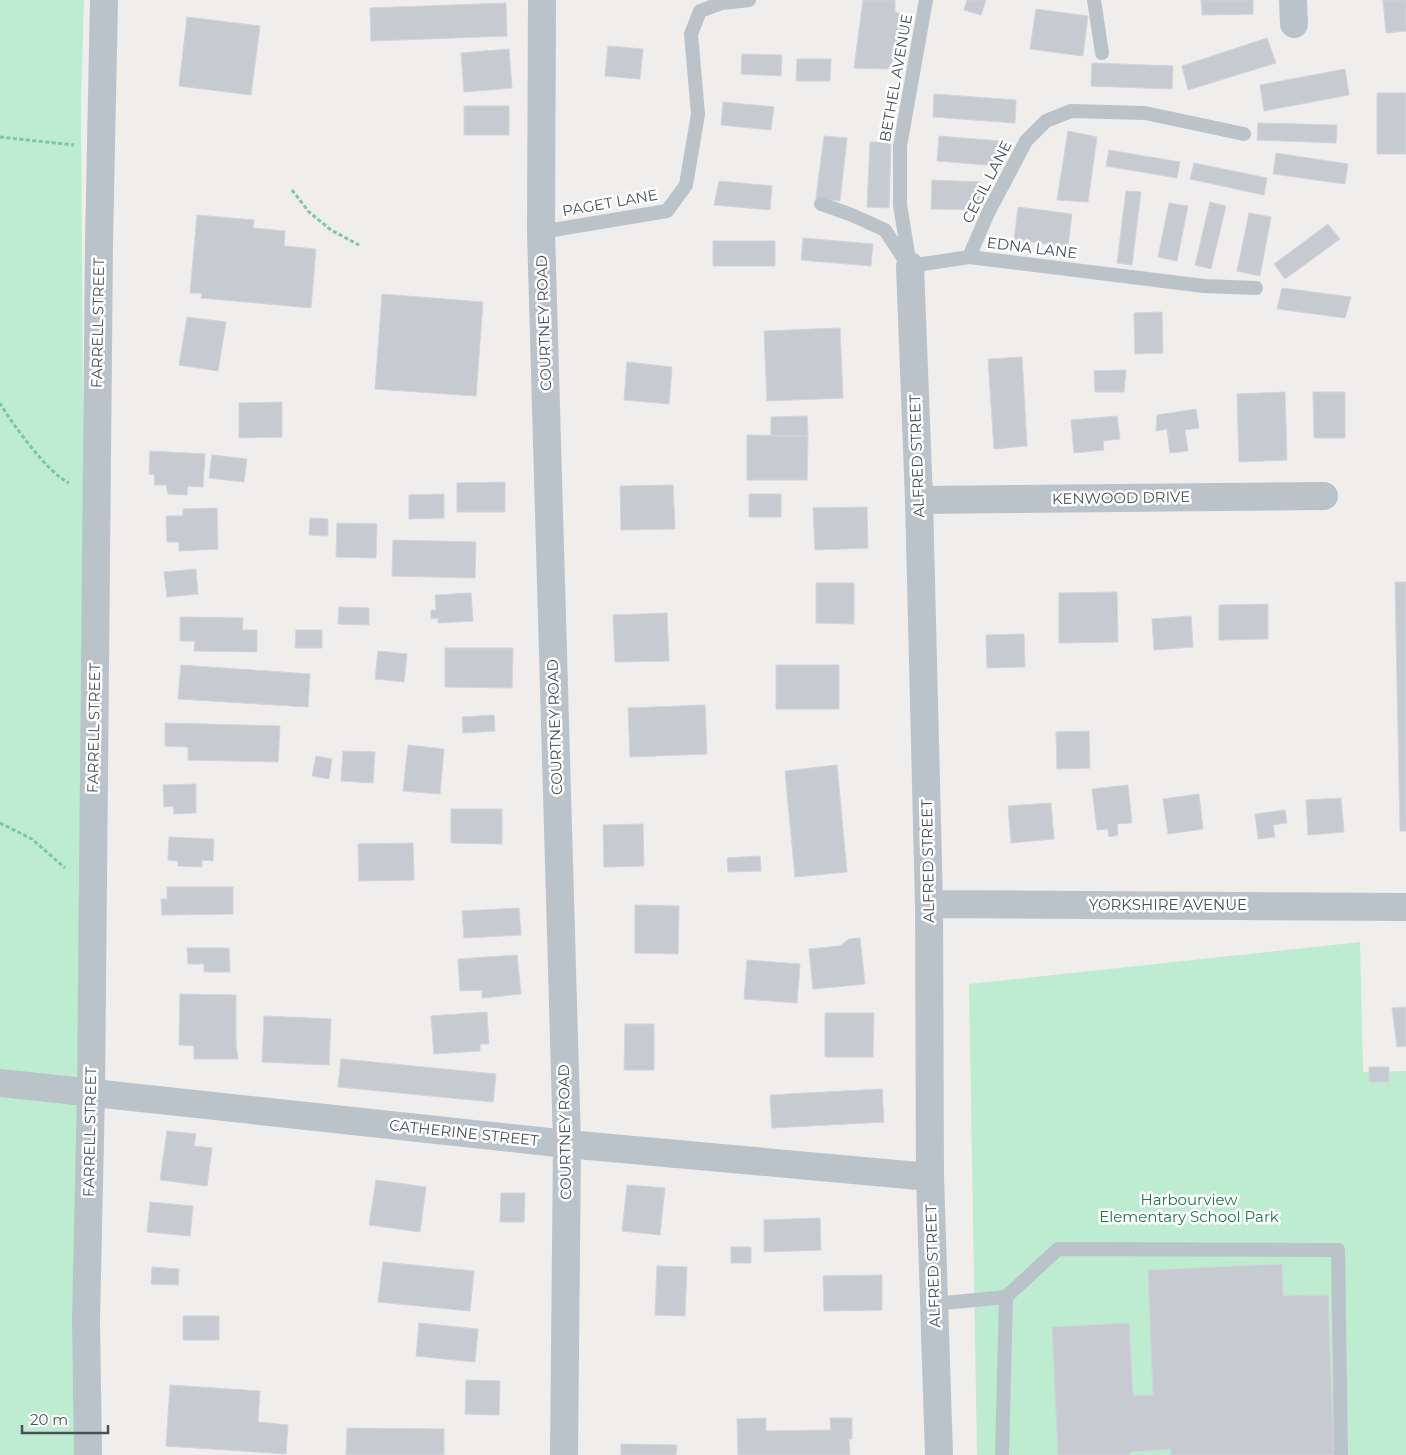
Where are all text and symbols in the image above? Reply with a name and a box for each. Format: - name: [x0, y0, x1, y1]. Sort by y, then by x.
- street label: BETHEL AVENUE: [875, 12, 916, 143]
- street label: CECIL LANE: [958, 137, 1016, 226]
- street label: PAGET LANE: [561, 185, 659, 220]
- street label: EDNA LANE: [986, 233, 1078, 262]
- street label: COURTNEY ROAD: [532, 255, 555, 391]
- street label: FARRELL STREET: [87, 257, 108, 388]
- street label: ALFRED STREET: [905, 394, 928, 518]
- street label: KENWOOD DRIVE: [1052, 487, 1190, 508]
- street label: COURTNEY ROAD: [543, 659, 566, 795]
- street label: FARRELL STREET: [83, 662, 104, 793]
- street label: ALFRED STREET: [917, 799, 938, 923]
- street label: YORKSHIRE AVENUE: [1089, 895, 1247, 914]
- street label: COURTNEY ROAD: [554, 1064, 575, 1200]
- street label: FARRELL STREET: [79, 1066, 100, 1197]
- street label: CATHERINE STREET: [388, 1115, 540, 1150]
- park label: Harbourview Elementary School Park: [1099, 1190, 1279, 1226]
- street label: ALFRED STREET: [921, 1204, 944, 1328]
- scale bar: [22, 1402, 109, 1434]
- text: 20 m: [30, 1410, 68, 1429]

